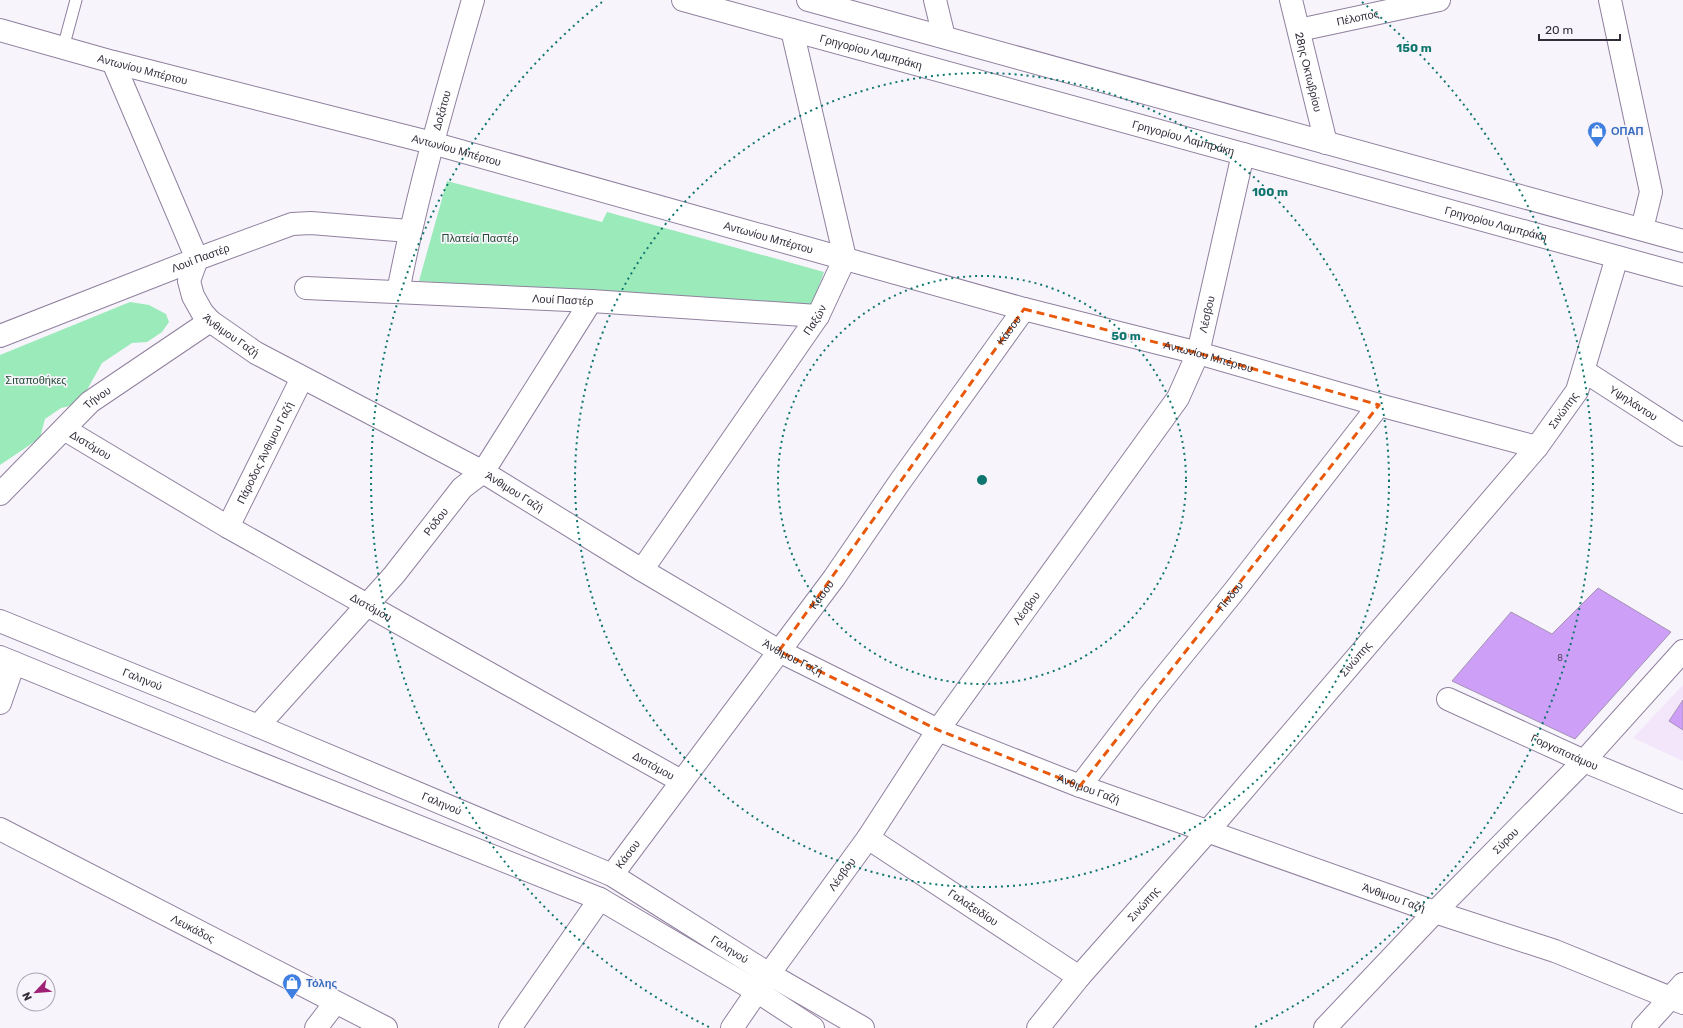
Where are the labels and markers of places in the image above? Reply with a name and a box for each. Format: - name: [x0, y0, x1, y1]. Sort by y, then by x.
- shop icon: ΟΠΑΠ: [1586, 120, 1608, 148]
- place label: ΟΠΑΠ: [1611, 125, 1643, 138]
- centre of rings: [975, 473, 989, 487]
- shop icon: Τόλης: [281, 972, 303, 1000]
- place label: Τόλης: [306, 977, 337, 990]

